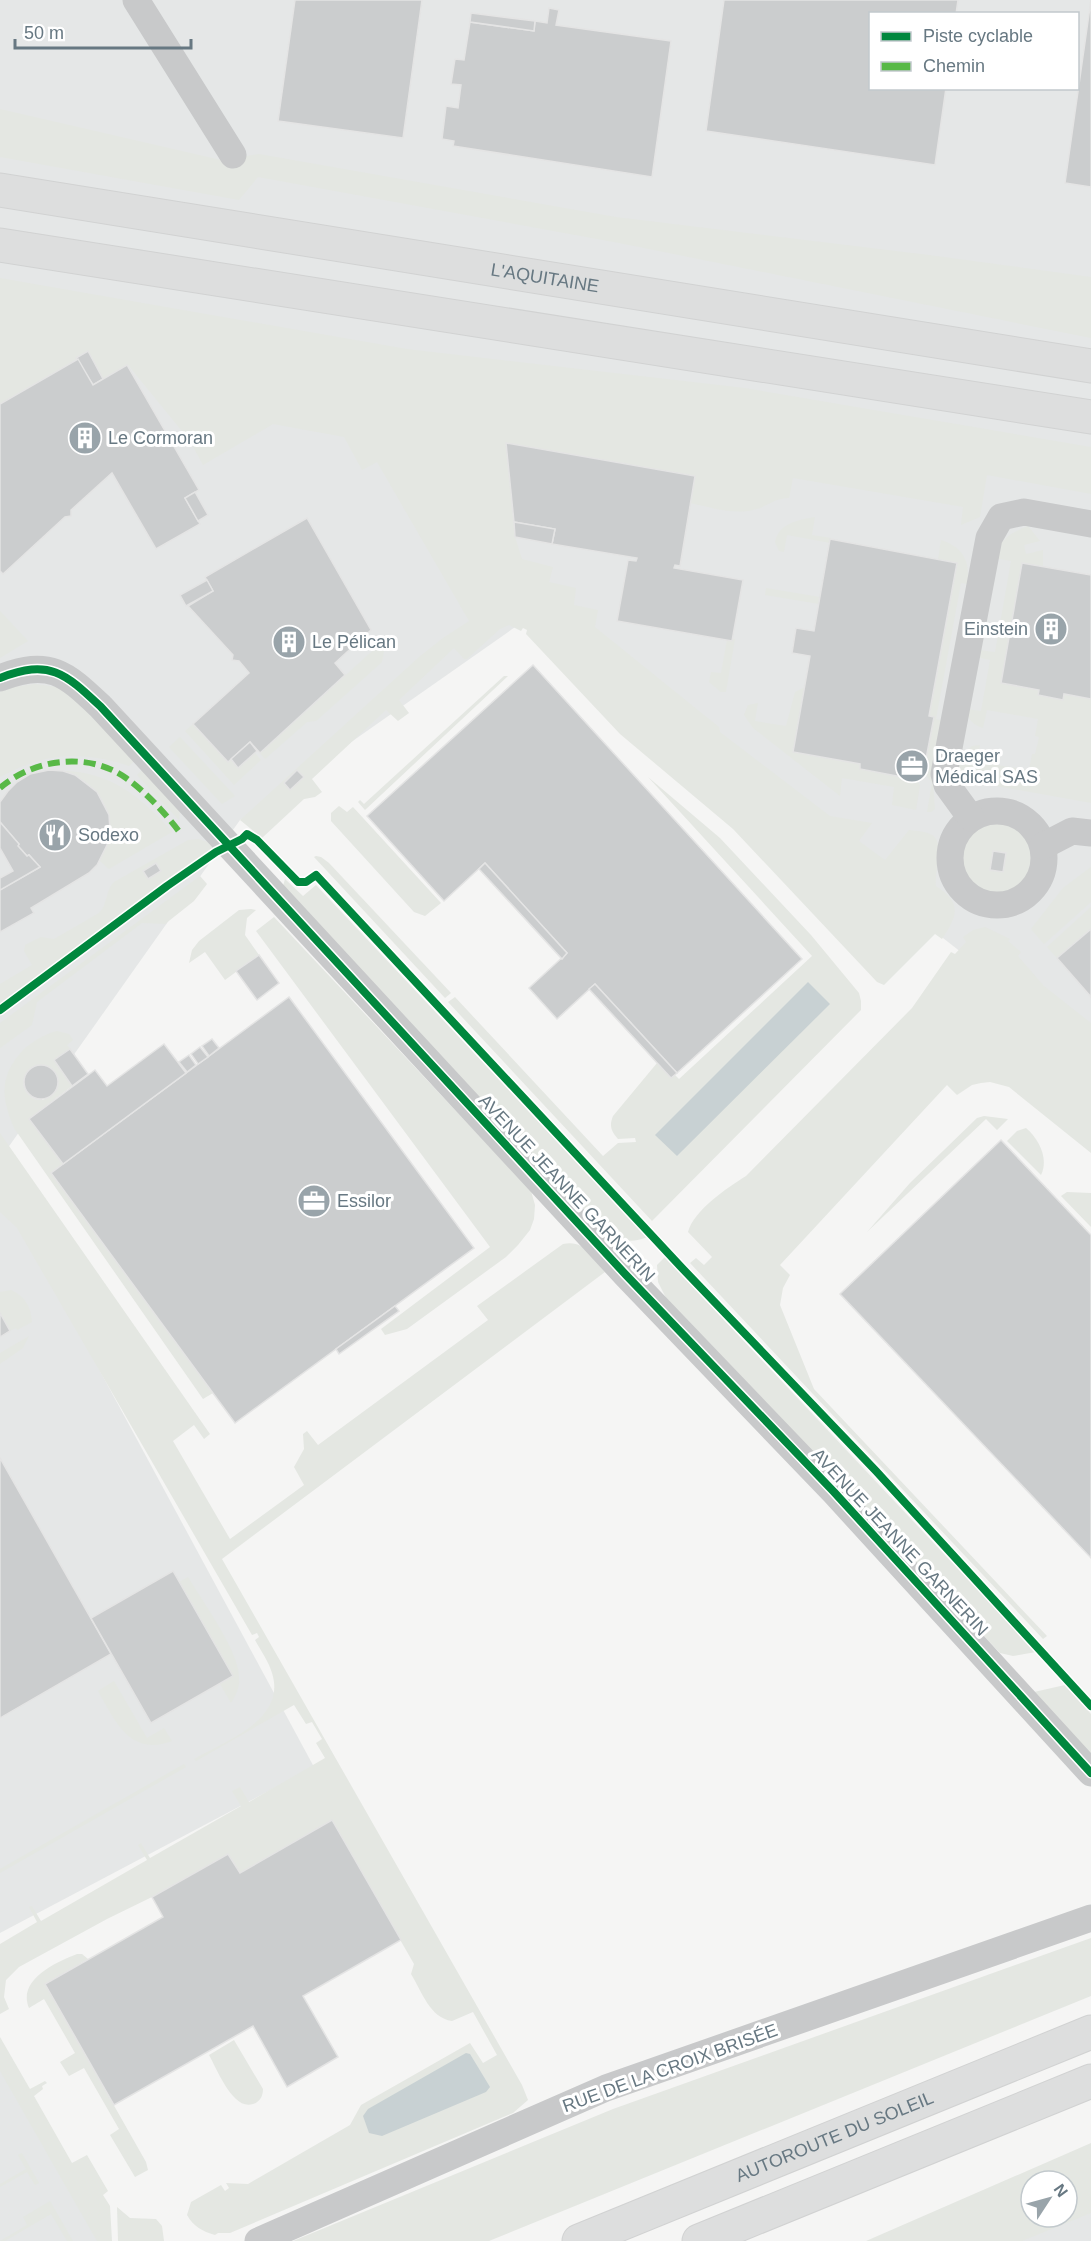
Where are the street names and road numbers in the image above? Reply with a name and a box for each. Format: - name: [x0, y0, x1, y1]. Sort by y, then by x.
- street label: L'AQUITAINE: [489, 259, 600, 296]
- street label: AVENUE JEANNE GARNERIN: [475, 1090, 659, 1286]
- street label: AVENUE JEANNE GARNERIN: [808, 1444, 992, 1640]
- street label: RUE DE LA CROIX BRISÉE: [560, 2020, 780, 2116]
- street label: AUTOROUTE DU SOLEIL: [733, 2087, 936, 2186]

